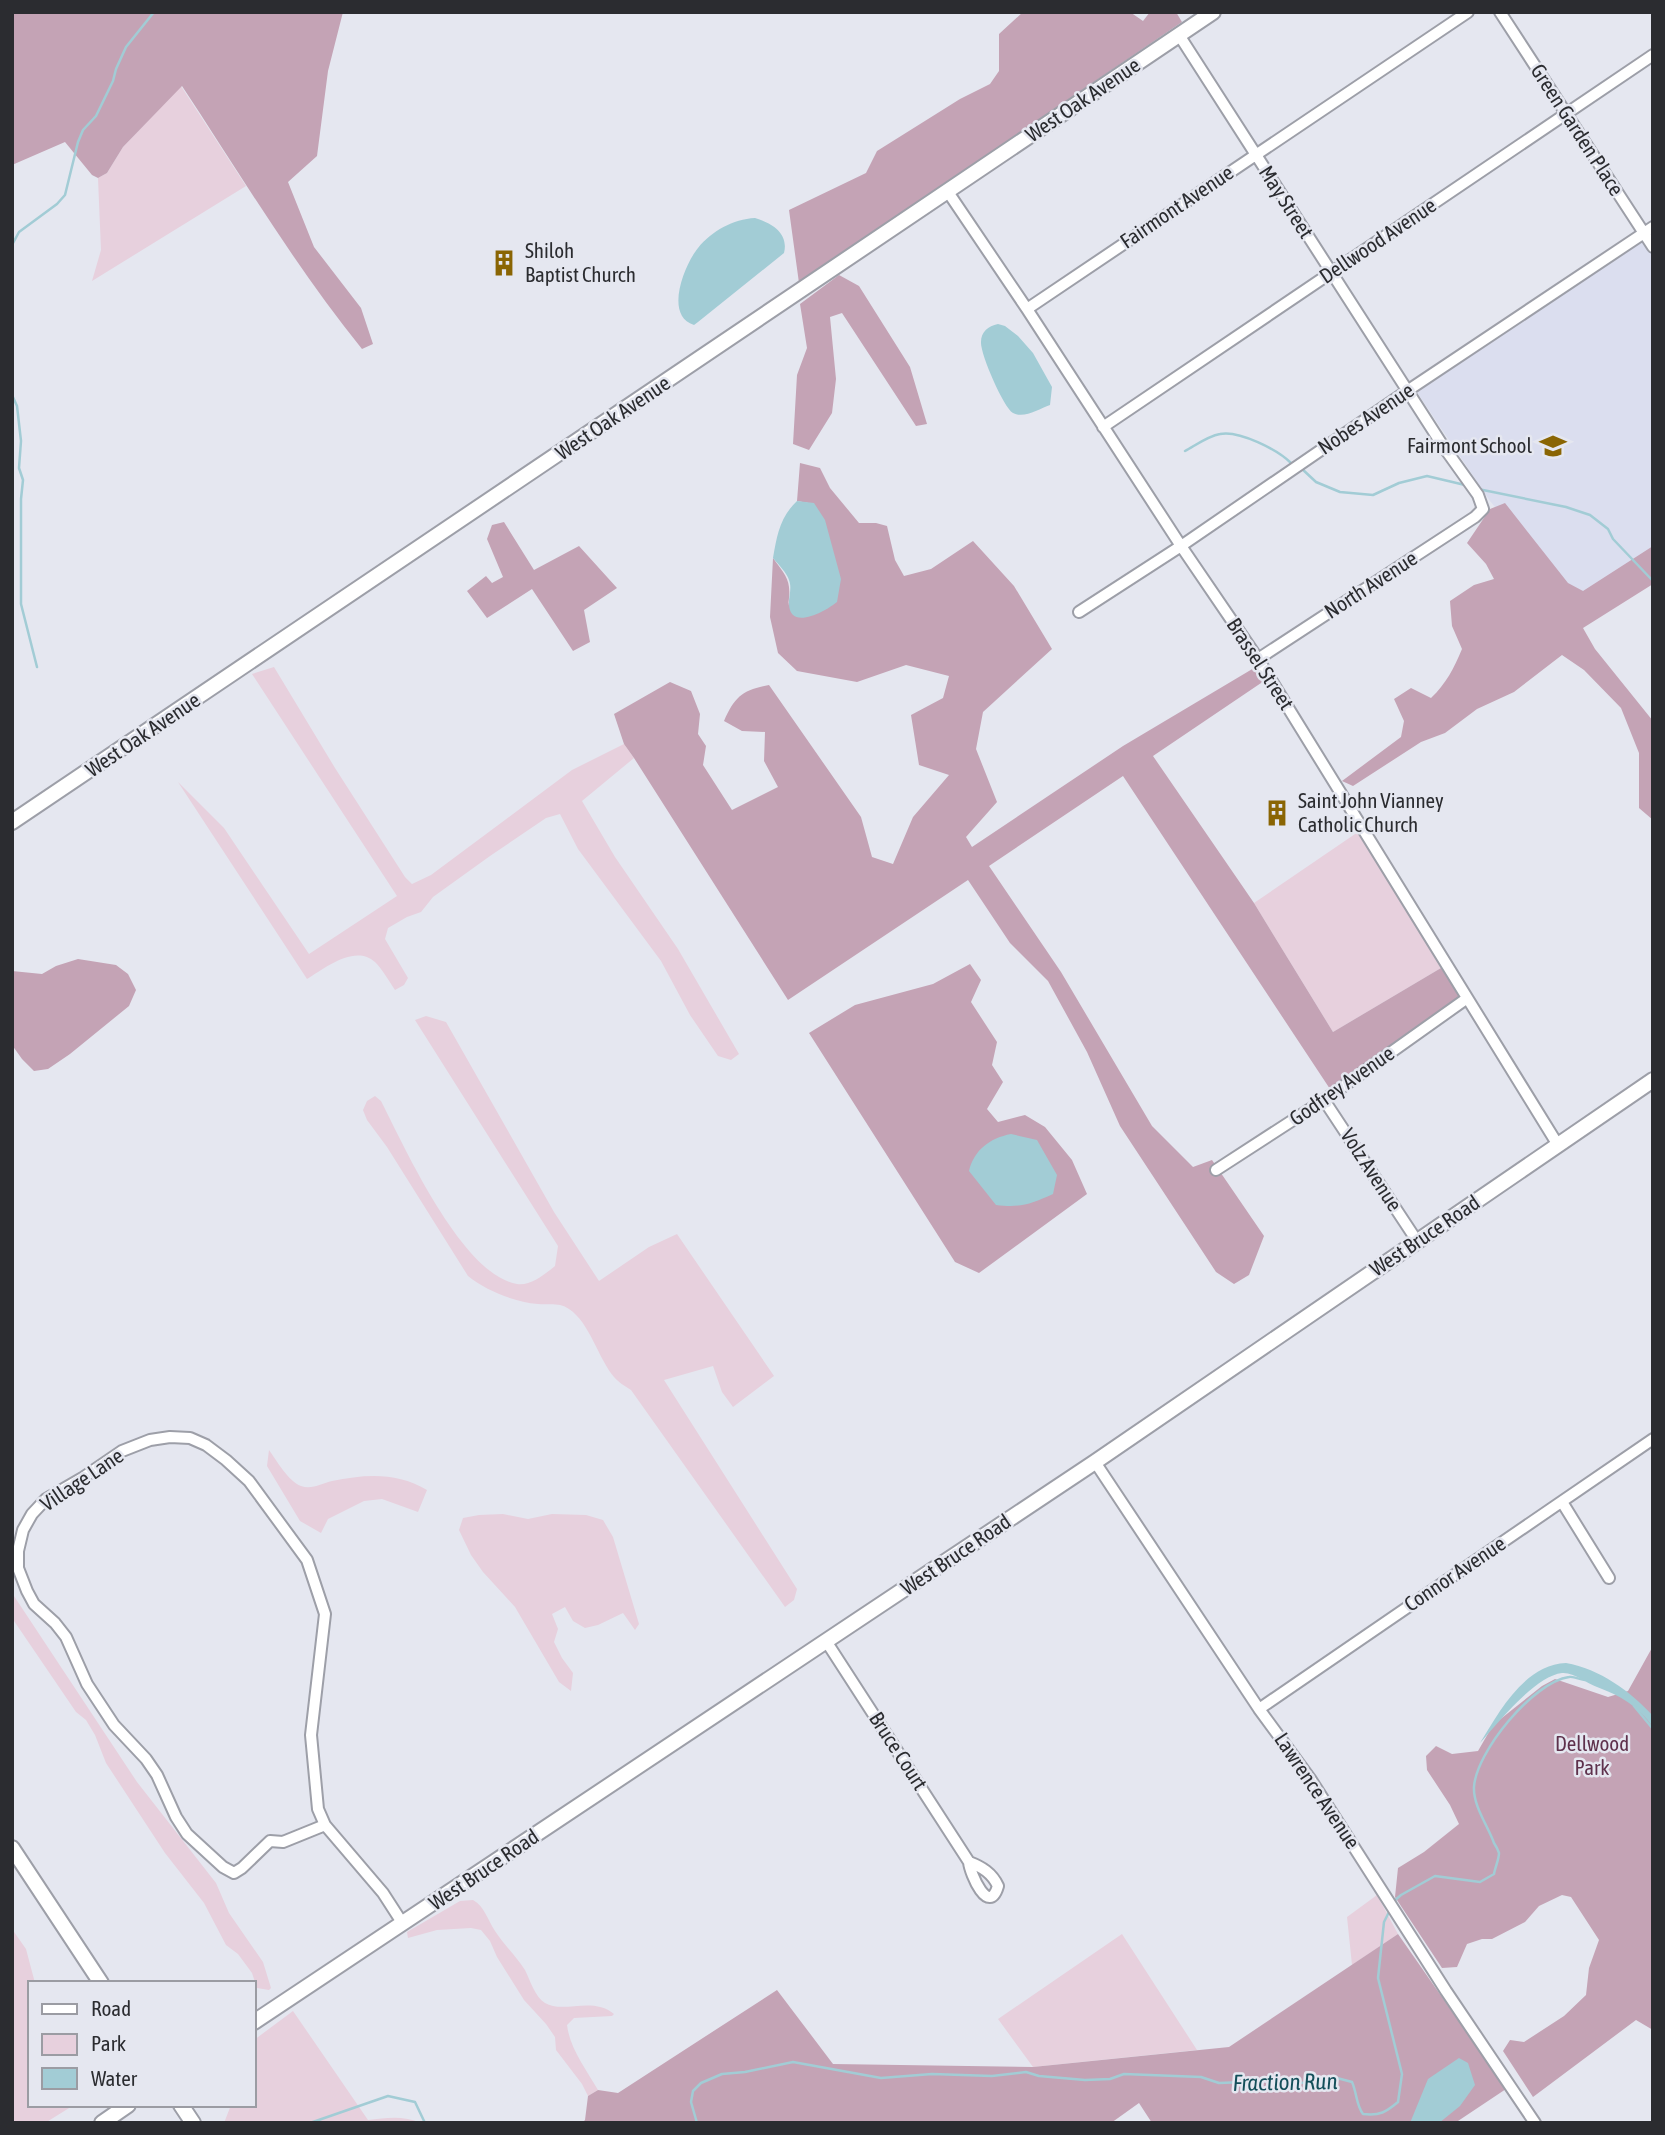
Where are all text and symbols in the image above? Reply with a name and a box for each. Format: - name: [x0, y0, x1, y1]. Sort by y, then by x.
- street label: West Oak Avenue: [1021, 52, 1144, 146]
- street label: Green Garden Place: [1526, 59, 1629, 200]
- street label: Fairmont Avenue: [1115, 160, 1237, 253]
- street label: May Street: [1255, 161, 1319, 242]
- street label: Dellwood Avenue: [1315, 192, 1440, 288]
- place label: Shiloh Baptist Church: [525, 238, 636, 286]
- building icon: Shiloh Baptist Church: [489, 248, 519, 278]
- street label: West Oak Avenue: [551, 370, 674, 464]
- street label: Nobes Avenue: [1313, 377, 1418, 459]
- school or university icon: Fairmont School: [1538, 431, 1568, 461]
- place label: Fairmont School: [1407, 433, 1532, 457]
- street label: North Avenue: [1320, 545, 1421, 623]
- street label: Brassel Street: [1222, 613, 1299, 714]
- street label: West Oak Avenue: [81, 687, 204, 781]
- place label: Saint John Vianney Catholic Church: [1298, 788, 1444, 836]
- building icon: Saint John Vianney Catholic Church: [1262, 798, 1292, 828]
- street label: Godfrey Avenue: [1285, 1040, 1398, 1130]
- street label: Volz Avenue: [1336, 1124, 1407, 1215]
- street label: West Bruce Road: [1365, 1190, 1484, 1281]
- street label: Village Lane: [35, 1443, 127, 1516]
- street label: West Bruce Road: [896, 1509, 1015, 1600]
- street label: Connor Avenue: [1399, 1531, 1510, 1616]
- street label: Bruce Court: [865, 1707, 933, 1794]
- street label: Lawrence Avenue: [1270, 1728, 1365, 1853]
- park label: Dellwood Park: [1555, 1731, 1629, 1779]
- street label: West Bruce Road: [424, 1824, 543, 1915]
- legend: [28, 1981, 256, 2107]
- text: Road: [91, 1996, 131, 2020]
- text: Park: [91, 2031, 126, 2055]
- text: Water: [91, 2066, 138, 2090]
- water label: Fraction Run: [1232, 2068, 1338, 2096]

